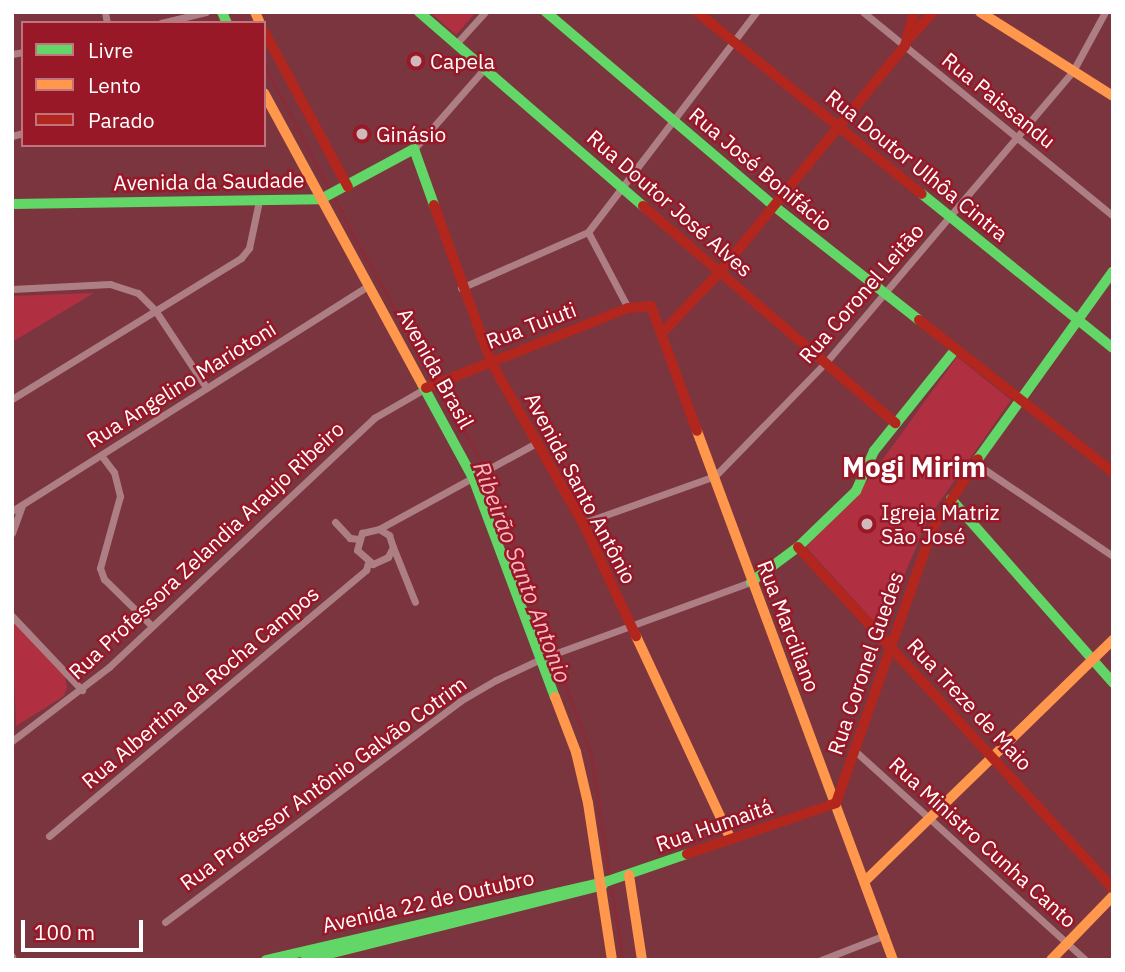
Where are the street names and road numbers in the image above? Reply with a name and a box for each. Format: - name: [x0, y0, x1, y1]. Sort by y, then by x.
- street label: Rua Paissandu: [937, 47, 1061, 153]
- street label: Rua Doutor Ulhôa Cintra: [821, 84, 1013, 246]
- street label: Rua José Bonifácio: [684, 102, 838, 236]
- street label: Rua Doutor José Alves: [582, 124, 758, 282]
- street label: Avenida da Saudade: [113, 167, 305, 195]
- street label: Rua Coronel Leitão: [793, 218, 929, 368]
- street label: Rua Tuiuti: [483, 296, 579, 354]
- street label: Avenida Brasil: [392, 303, 480, 433]
- street label: Rua Angelino Mariotoni: [82, 315, 280, 453]
- street label: Avenida Santo Antônio: [520, 388, 642, 588]
- street label: Rua Professora Zelandia Araujo Ribeiro: [63, 416, 349, 684]
- street label: Rua Marciliano: [752, 557, 826, 695]
- street label: Rua Coronel Guedes: [822, 568, 908, 758]
- street label: Rua Albertina da Rocha Campos: [76, 580, 324, 794]
- street label: Rua Treze de Maio: [902, 633, 1038, 775]
- street label: Rua Professor Antônio Galvão Cotrim: [175, 671, 471, 895]
- street label: Rua Ministro Cunha Canto: [884, 751, 1082, 933]
- street label: Rua Humaitá: [652, 793, 776, 857]
- street label: Avenida 22 de Outubro: [320, 864, 536, 938]

